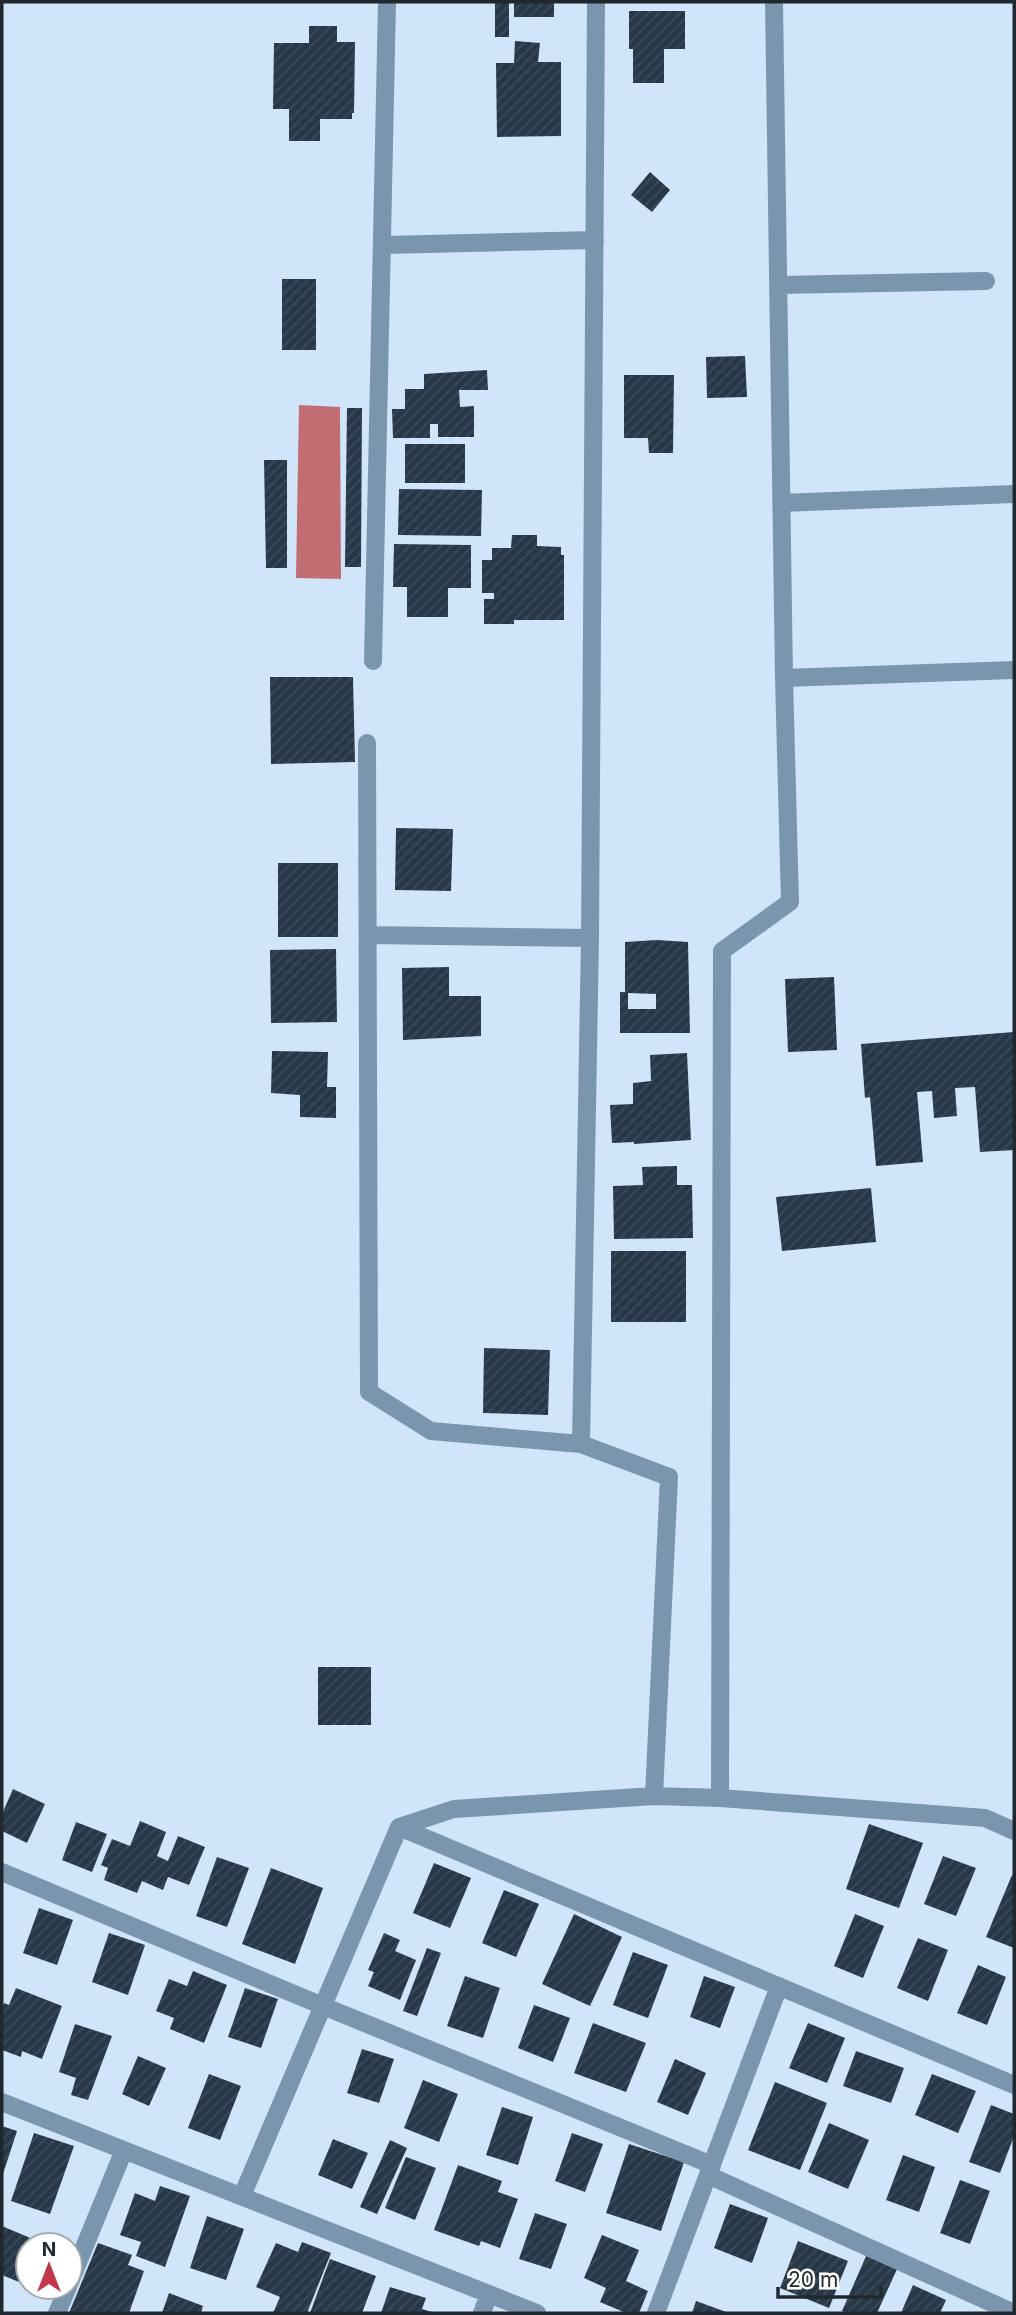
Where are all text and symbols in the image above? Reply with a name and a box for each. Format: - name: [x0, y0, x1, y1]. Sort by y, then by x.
- north arrow: [14, 2231, 84, 2301]
- text: N: [42, 2238, 56, 2261]
- scale bar: [778, 2256, 881, 2300]
- text: 20 m: [788, 2267, 838, 2292]

